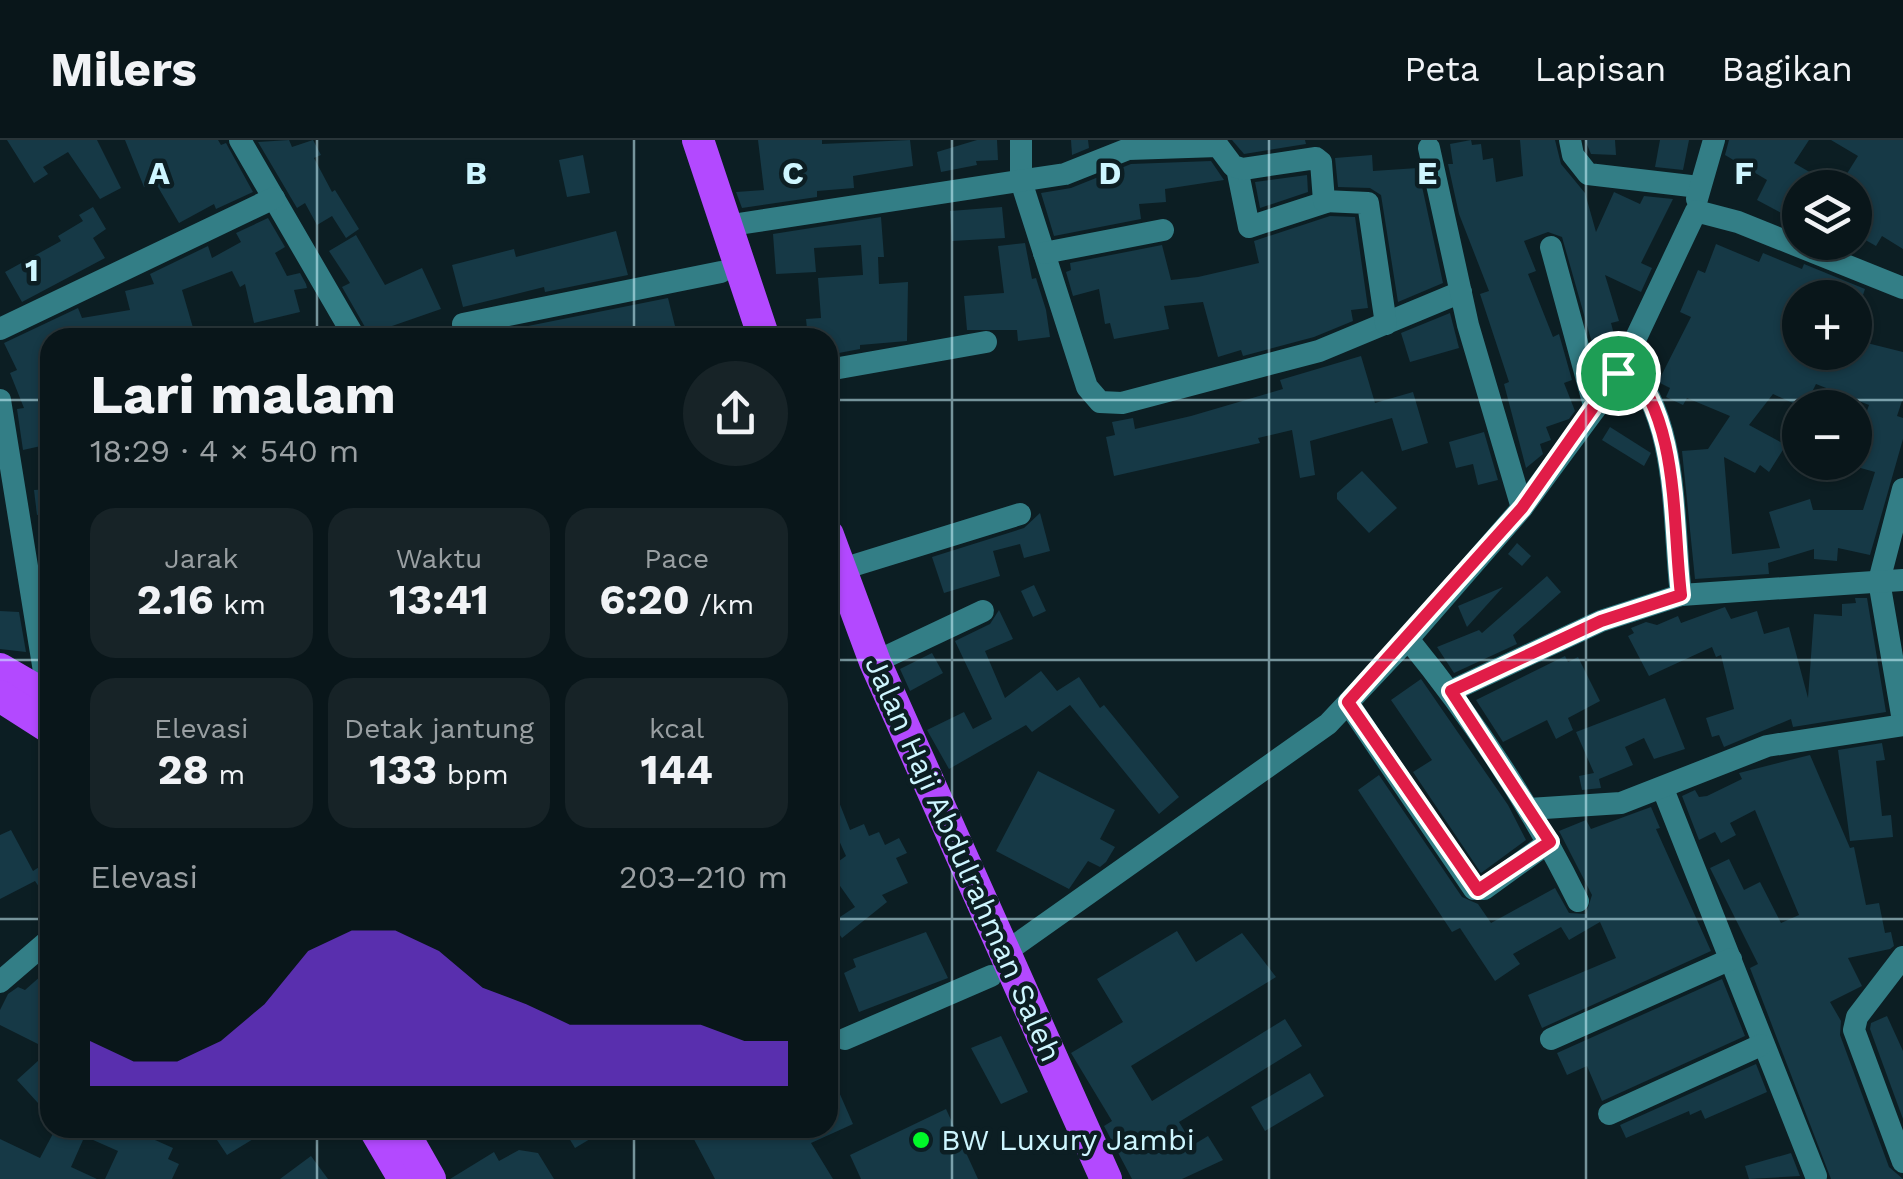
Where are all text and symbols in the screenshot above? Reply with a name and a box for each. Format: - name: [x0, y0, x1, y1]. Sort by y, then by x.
- text: Milers: [50, 41, 197, 98]
- text: Peta: [1404, 48, 1480, 90]
- text: Lapisan: [1535, 48, 1666, 90]
- text: Bagikan: [1721, 48, 1853, 90]
- text: A: [148, 154, 170, 192]
- text: B: [465, 154, 487, 192]
- text: C: [782, 154, 804, 192]
- text: D: [1099, 154, 1121, 192]
- text: E: [1417, 154, 1437, 192]
- text: F: [1734, 154, 1754, 192]
- map controls: [1782, 170, 1872, 480]
- button: layers: [1782, 170, 1872, 260]
- text: 1: [25, 251, 39, 289]
- button: +: [1782, 280, 1872, 370]
- pin: [1576, 331, 1661, 416]
- icon: arrive: [1591, 346, 1646, 401]
- button: share: [683, 361, 788, 466]
- text: Lari malam: [90, 362, 396, 426]
- button: −: [1782, 390, 1872, 480]
- text: 18:29 · 4 × 540 m: [90, 432, 359, 470]
- text: Jarak: [164, 542, 238, 575]
- text: Waktu: [396, 542, 482, 575]
- text: Pace: [644, 542, 709, 575]
- text: 2.16: [137, 575, 214, 624]
- text: 13:41: [389, 575, 489, 624]
- text: 6:20: [599, 575, 690, 624]
- text: km: [214, 588, 266, 621]
- text: /km: [690, 588, 754, 621]
- street label: Jalan Haji Abdulrahman Saleh: [858, 651, 1069, 1067]
- text: Elevasi: [154, 712, 249, 745]
- text: Detak jantung: [344, 712, 534, 745]
- text: kcal: [649, 712, 704, 745]
- text: 28: [158, 745, 209, 794]
- text: 133: [369, 745, 437, 794]
- text: 144: [640, 745, 713, 794]
- text: m: [209, 758, 245, 791]
- text: bpm: [437, 758, 509, 791]
- text: Elevasi: [90, 858, 198, 896]
- text: 203–210 m: [619, 858, 788, 896]
- place label: BW Luxury Jambi: [941, 1122, 1195, 1157]
- marker: BW Luxury Jambi: [910, 1129, 932, 1151]

